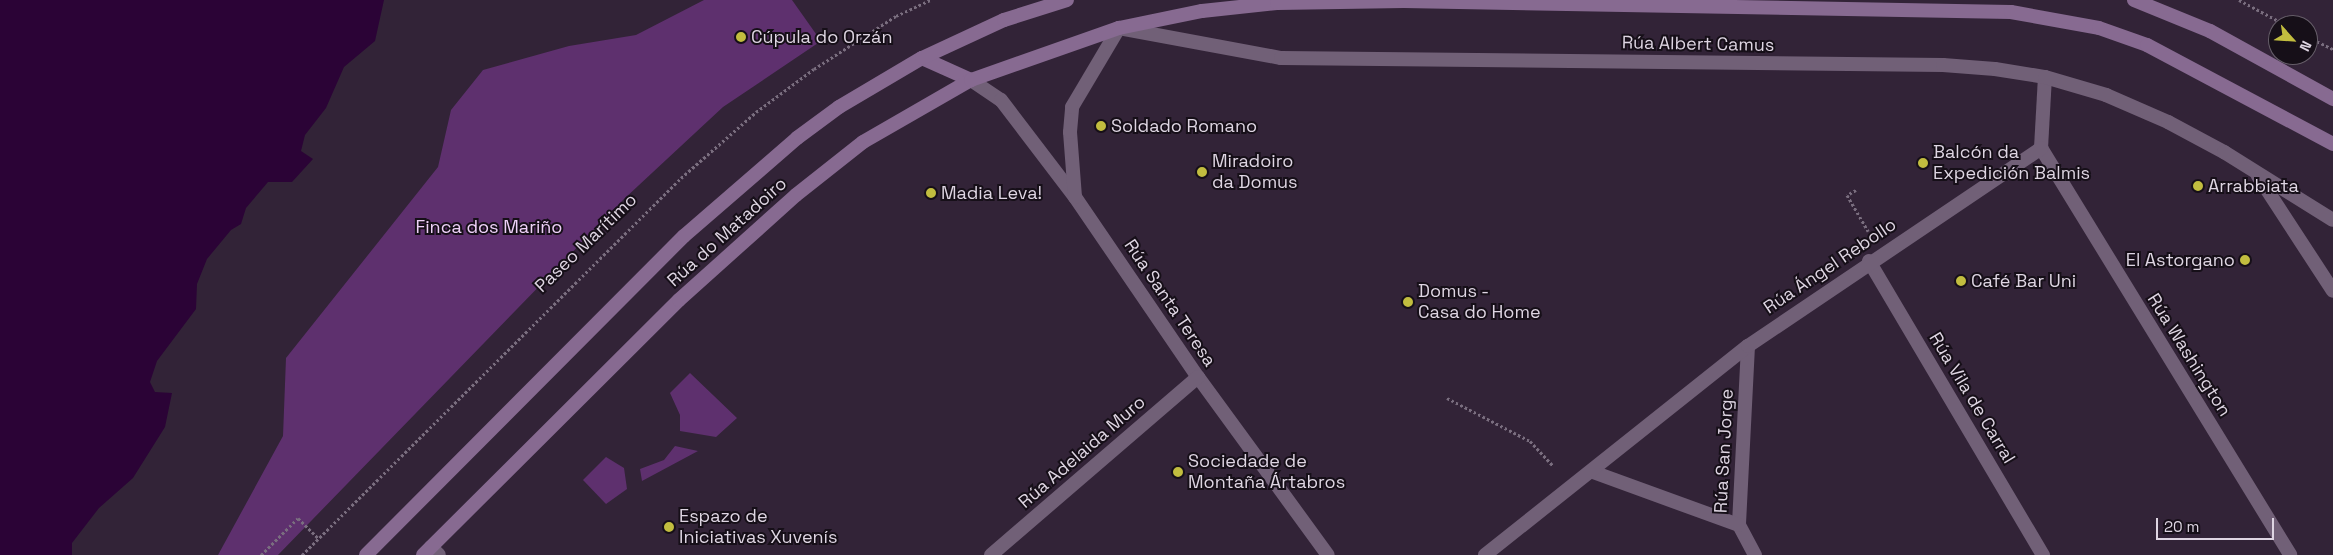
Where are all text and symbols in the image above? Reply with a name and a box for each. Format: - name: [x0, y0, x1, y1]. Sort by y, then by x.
- north arrow: [2268, 15, 2318, 65]
- place label: Cúpula do Orzán: [751, 26, 892, 48]
- marker: Cúpula do Orzán: [735, 31, 747, 43]
- street label: Rúa Albert Camus: [1621, 32, 1775, 56]
- text: N: [2295, 38, 2316, 54]
- place label: Soldado Romano: [1111, 115, 1257, 137]
- marker: Soldado Romano: [1095, 120, 1107, 132]
- place label: Balcón da Expedición Balmis: [1933, 142, 2090, 184]
- place label: Miradoiro da Domus: [1212, 151, 1297, 193]
- marker: Balcón da Expedición Balmis: [1917, 157, 1929, 169]
- marker: Miradoiro da Domus: [1196, 166, 1208, 178]
- street label: Rúa do Matadoiro: [663, 173, 791, 291]
- place label: Arrabbiata: [2208, 175, 2299, 197]
- marker: Arrabbiata: [2192, 180, 2204, 192]
- place label: Madia Leva!: [941, 182, 1042, 204]
- marker: Madia Leva!: [925, 187, 937, 199]
- street label: Paseo Marítimo: [531, 189, 641, 297]
- street label: Rúa Ángel Rebollo: [1759, 214, 1901, 318]
- park label: Finca dos Mariño: [415, 216, 563, 238]
- street label: Rúa Santa Teresa: [1119, 235, 1221, 371]
- place label: El Astorgano: [2126, 249, 2235, 271]
- marker: El Astorgano: [2239, 254, 2251, 266]
- place label: Café Bar Uni: [1971, 270, 2076, 292]
- marker: Café Bar Uni: [1955, 275, 1967, 287]
- place label: Domus - Casa do Home: [1418, 281, 1541, 324]
- street label: Rúa Washington: [2143, 290, 2235, 420]
- marker: Domus - Casa do Home: [1402, 296, 1414, 308]
- street label: Rúa Vila de Carral: [1924, 329, 2020, 467]
- street label: Rúa San Jorge: [1710, 388, 1738, 514]
- street label: Rúa Adelaida Muro: [1014, 391, 1150, 513]
- place label: Sociedade de Montaña Ártabros: [1188, 451, 1345, 494]
- marker: Sociedade de Montaña Ártabros: [1172, 466, 1184, 478]
- place label: Espazo de Iniciativas Xuvenís: [679, 506, 837, 548]
- scale bar: [2158, 508, 2276, 540]
- text: 20 m: [2164, 517, 2199, 536]
- marker: Espazo de Iniciativas Xuvenís: [663, 521, 675, 533]

